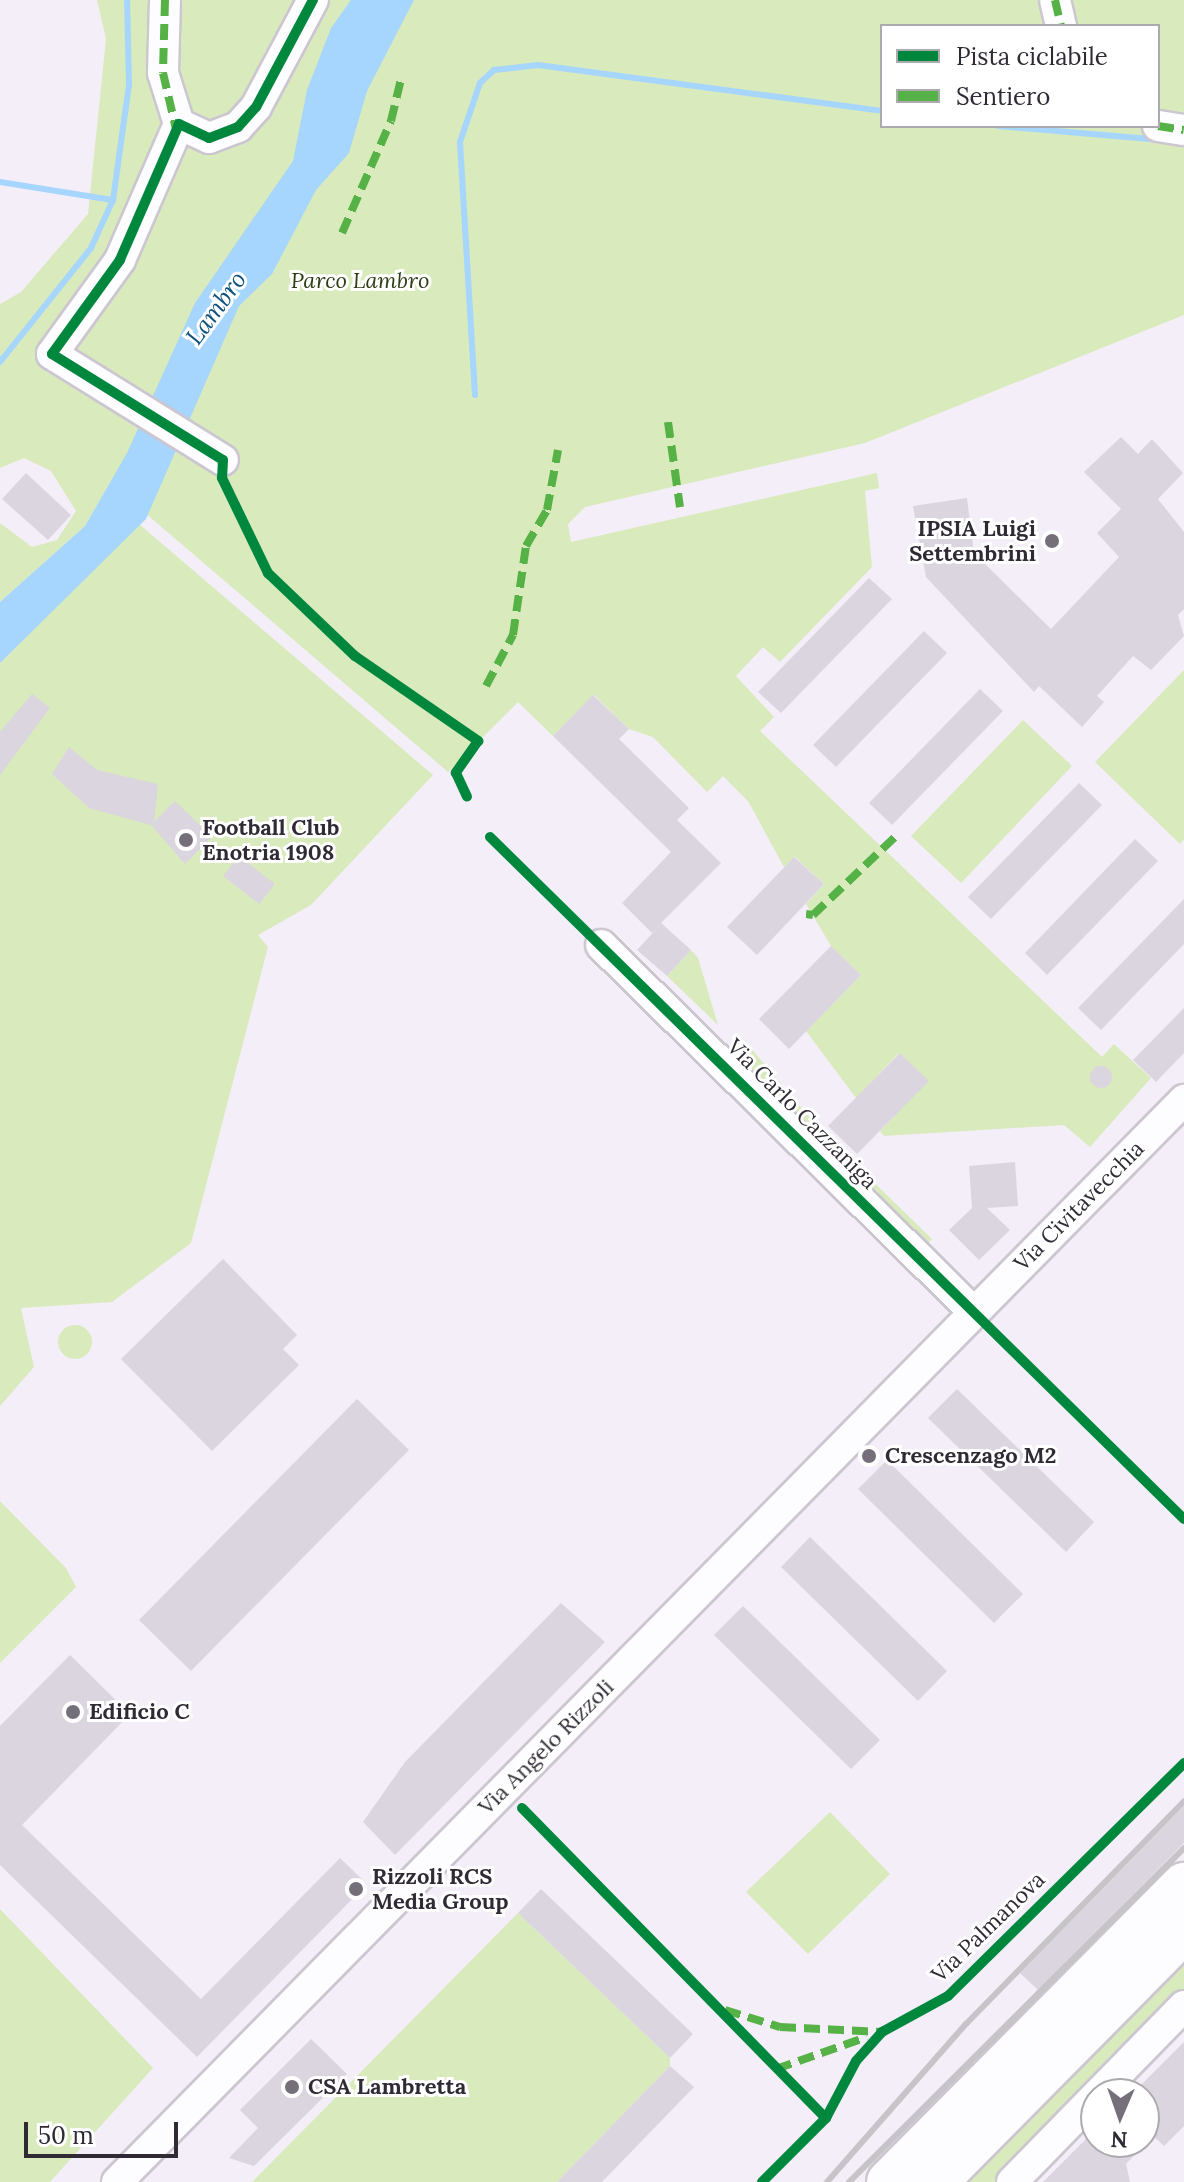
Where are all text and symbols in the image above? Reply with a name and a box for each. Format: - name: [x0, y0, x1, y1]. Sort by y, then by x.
- legend: [880, 24, 1160, 128]
- text: Pista ciclabile: [956, 41, 1108, 72]
- text: Sentiero: [956, 81, 1050, 112]
- water label: Lambro: [180, 266, 252, 350]
- park label: Parco Lambro: [291, 268, 429, 294]
- place label: IPSIA Luigi Settembrini: [909, 515, 1036, 566]
- marker: IPSIA Luigi Settembrini: [1043, 532, 1061, 550]
- place label: Football Club Enotria 1908: [202, 814, 339, 866]
- marker: Football Club Enotria 1908: [177, 831, 195, 849]
- street label: Via Carlo Cazzaniga: [721, 1033, 883, 1195]
- street label: Via Civitavecchia: [1009, 1136, 1149, 1276]
- place label: Crescenzago M2: [885, 1443, 1057, 1469]
- marker: Crescenzago M2: [860, 1447, 878, 1465]
- street label: Via Angelo Rizzoli: [473, 1674, 619, 1820]
- place label: Edificio C: [89, 1699, 190, 1725]
- marker: Edificio C: [64, 1703, 82, 1721]
- place label: Rizzoli RCS Media Group: [372, 1863, 508, 1914]
- street label: Via Palmanova: [926, 1866, 1050, 1988]
- marker: Rizzoli RCS Media Group: [347, 1880, 365, 1898]
- place label: CSA Lambretta: [308, 2074, 466, 2100]
- marker: CSA Lambretta: [283, 2078, 301, 2096]
- north arrow: [1080, 2078, 1160, 2158]
- scale bar: [28, 2106, 182, 2156]
- text: 50 m: [38, 2120, 94, 2151]
- text: N: [1110, 2126, 1128, 2154]

